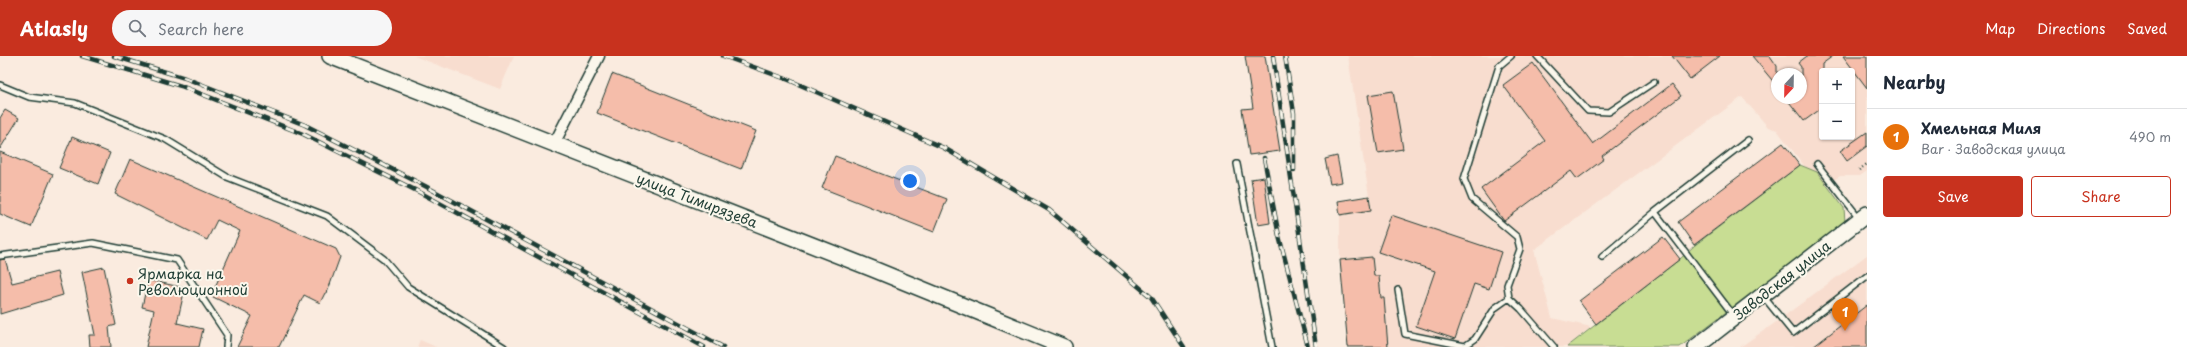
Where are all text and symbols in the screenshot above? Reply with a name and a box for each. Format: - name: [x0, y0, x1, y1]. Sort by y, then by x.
- search box: [112, 10, 392, 46]
- text: Atlasly: [20, 14, 88, 42]
- icon: search: [126, 17, 148, 39]
- text: Search here: [158, 17, 244, 40]
- text: Map: [1985, 18, 2015, 39]
- text: Directions: [2037, 18, 2105, 39]
- text: Saved: [2127, 18, 2167, 39]
- north arrow: [1771, 68, 1807, 104]
- map controls: [1819, 68, 1855, 140]
- button: +: [1819, 68, 1855, 104]
- text: Nearby: [1883, 69, 1945, 95]
- button: −: [1819, 104, 1855, 140]
- text: Хмельная Миля: [1921, 116, 2041, 139]
- text: 1: [1893, 127, 1899, 146]
- text: 490 m: [2129, 127, 2171, 146]
- text: Bar · Заводская улица: [1921, 139, 2066, 158]
- street label: улица Тимирязева: [633, 167, 761, 233]
- your location: [900, 171, 920, 191]
- button: Save: [1883, 176, 2023, 217]
- button: Share: [2031, 176, 2171, 217]
- street label: Заводская улица: [1729, 235, 1835, 325]
- place label: Ярмарка на Революционной: [138, 263, 248, 300]
- marker: Ярмарка на Революционной: [125, 276, 135, 286]
- pin: 1: [1832, 298, 1858, 331]

